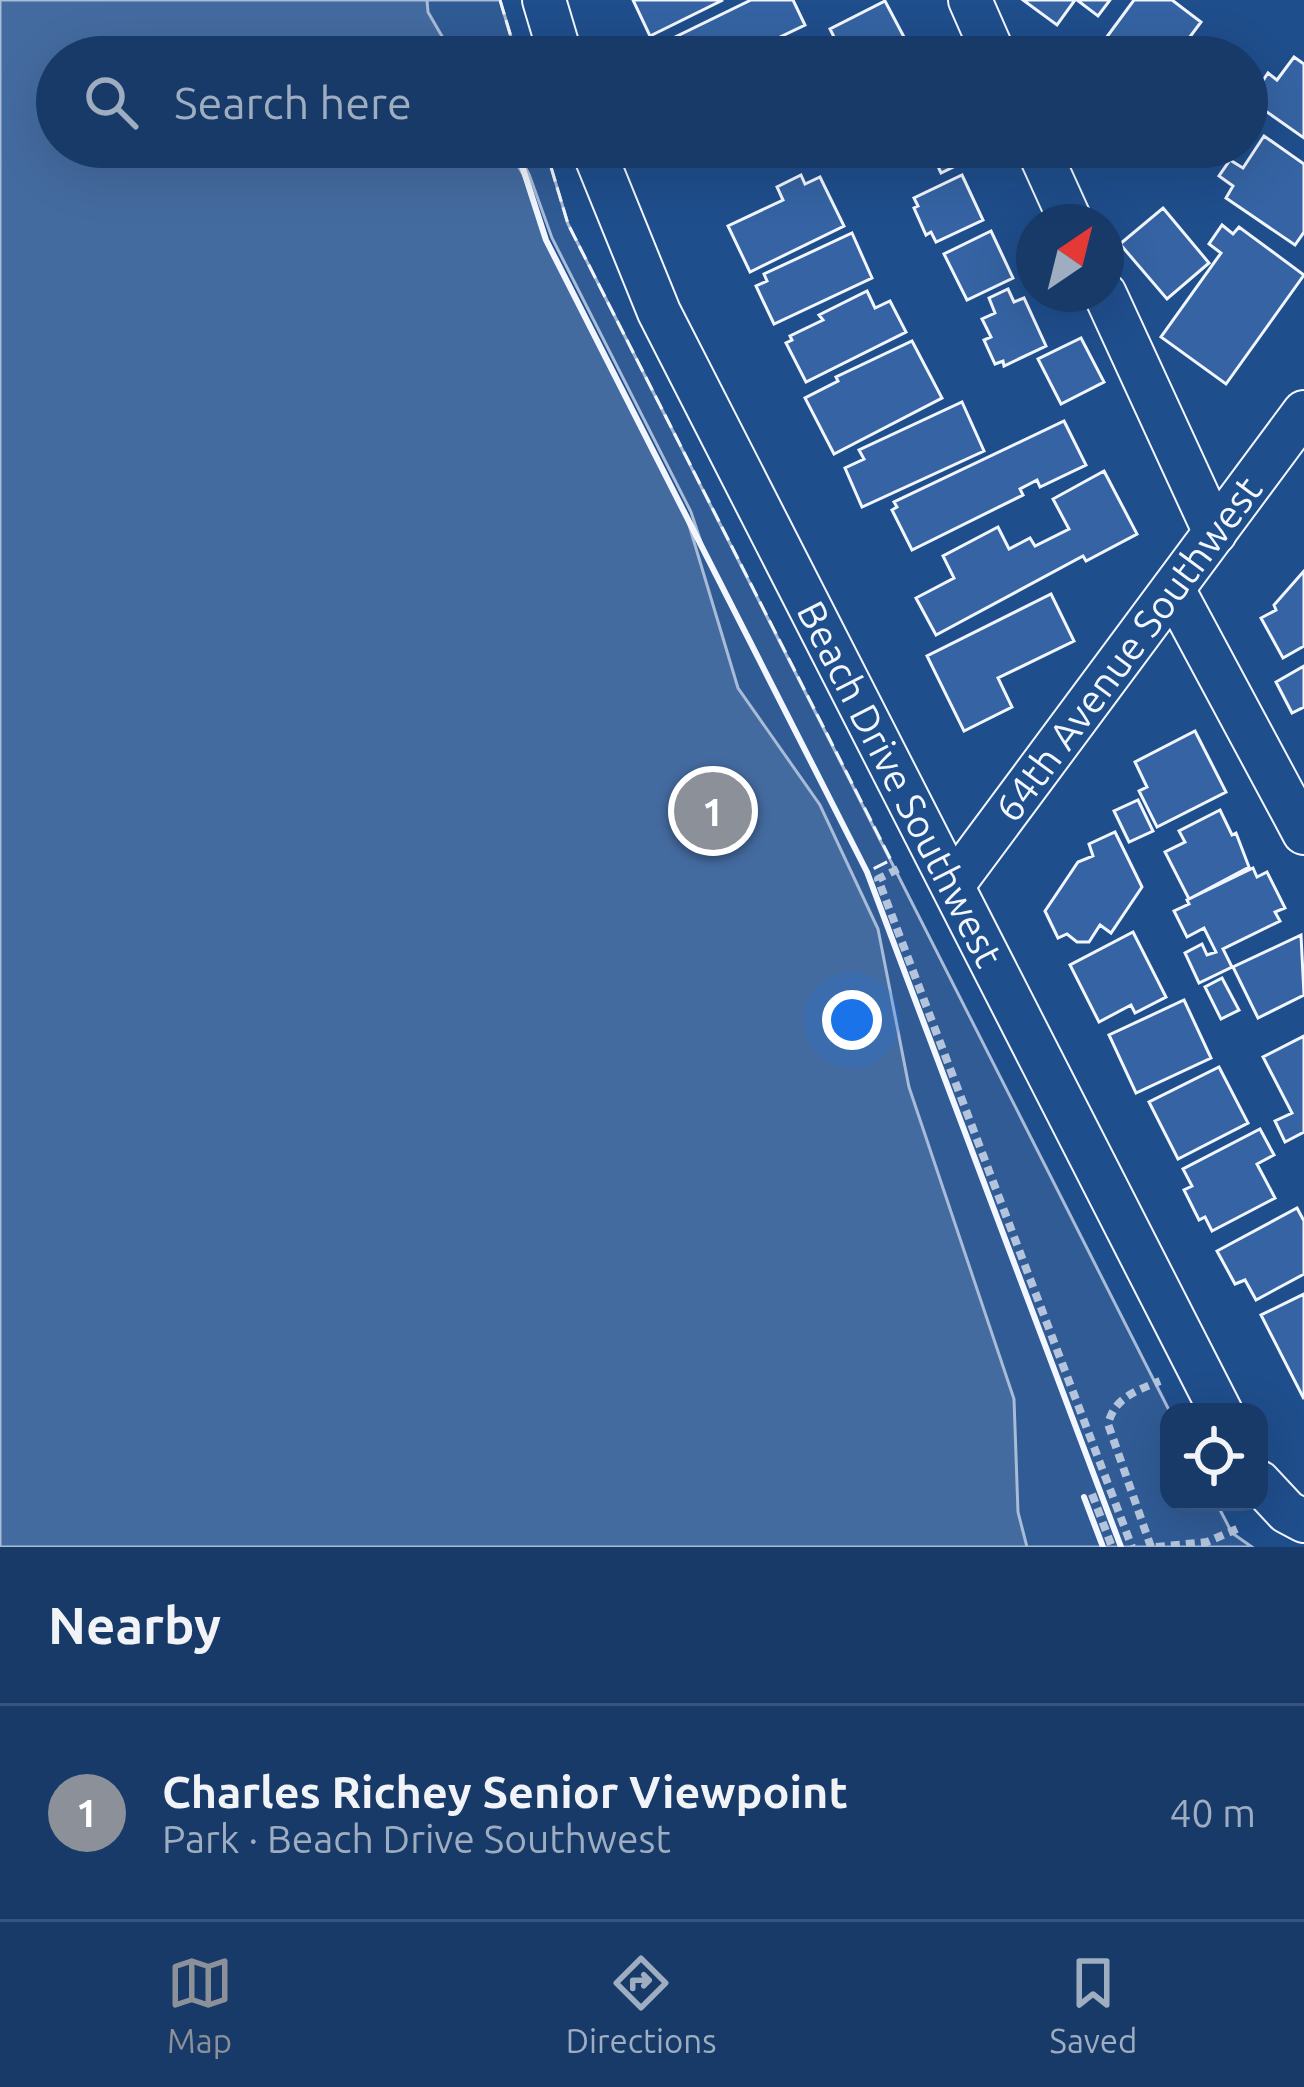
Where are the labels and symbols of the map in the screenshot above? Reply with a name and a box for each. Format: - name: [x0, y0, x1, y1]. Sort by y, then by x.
- north arrow: [1016, 204, 1124, 312]
- street label: 64th Avenue Southwest: [986, 468, 1270, 829]
- street label: Beach Drive Southwest: [789, 594, 1012, 973]
- pin: 1: [674, 766, 752, 856]
- your location: [822, 990, 882, 1050]

